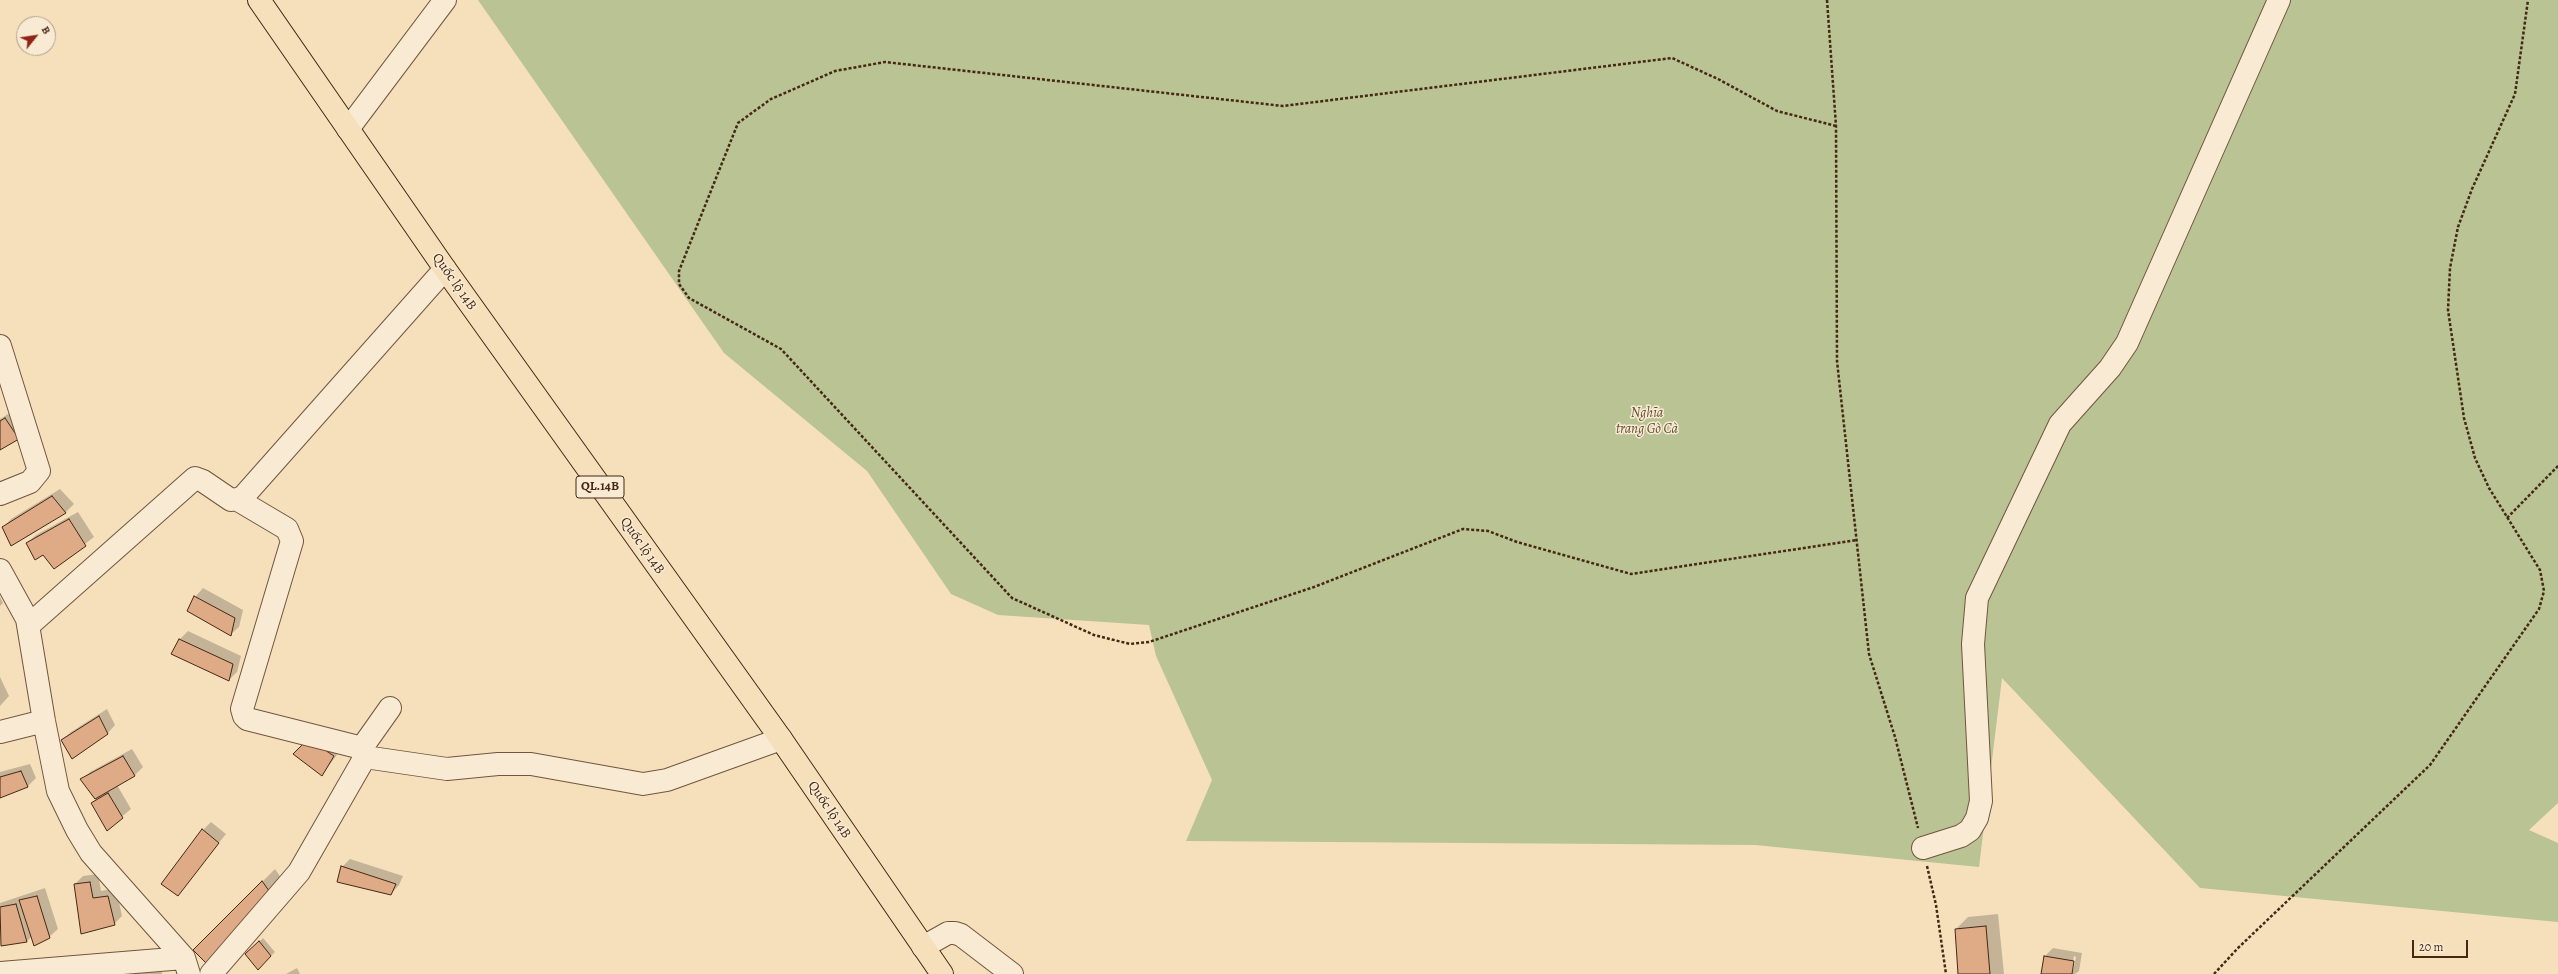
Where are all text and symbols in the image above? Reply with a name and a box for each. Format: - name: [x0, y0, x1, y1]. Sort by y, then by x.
- north arrow: [16, 16, 56, 56]
- text: B: [38, 24, 54, 37]
- street label: Quốc lộ 14B: [428, 250, 480, 314]
- park label: Nghĩa trang Gò Cà: [1616, 406, 1678, 438]
- road number: QL.14B: [576, 476, 624, 498]
- street label: Quốc lộ 14B: [616, 514, 668, 578]
- street label: Quốc lộ 14B: [804, 778, 854, 842]
- scale bar: [2414, 932, 2470, 958]
- text: 20 m: [2419, 939, 2443, 955]

